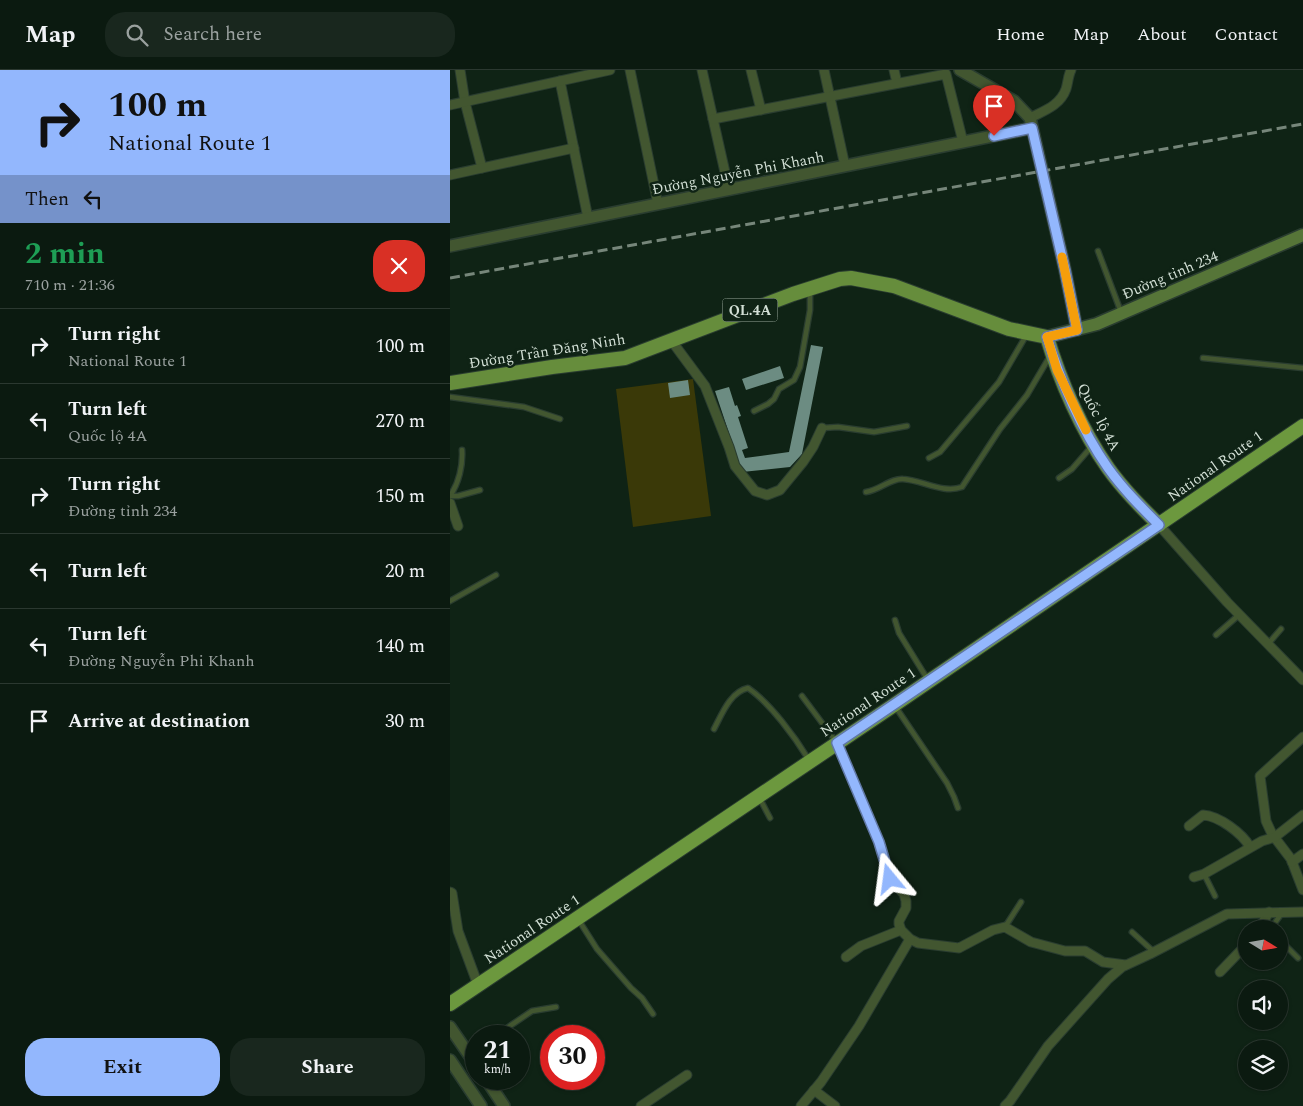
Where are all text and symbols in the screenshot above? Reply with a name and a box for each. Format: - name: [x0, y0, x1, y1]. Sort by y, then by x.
- search box: [105, 12, 455, 57]
- text: Map: [25, 17, 75, 53]
- text: Search here: [163, 20, 262, 49]
- icon: search: [123, 21, 151, 49]
- text: Home: [996, 21, 1045, 48]
- text: Map: [1073, 21, 1109, 48]
- text: About: [1137, 21, 1187, 48]
- text: Contact: [1215, 21, 1278, 48]
- text: 100 m: [108, 79, 207, 132]
- pin: [973, 85, 1015, 136]
- icon: right: [25, 90, 90, 155]
- icon: arrive: [980, 92, 1008, 120]
- text: National Route 1: [108, 127, 272, 160]
- street label: Đường Nguyễn Phi Khanh: [650, 145, 826, 201]
- text: Then: [25, 185, 69, 214]
- icon: left: [79, 185, 107, 213]
- text: 2 min: [25, 231, 105, 277]
- button: close: [373, 240, 425, 292]
- street label: Đường tỉnh 234: [1119, 245, 1222, 306]
- text: 710 m · 21:36: [25, 273, 115, 297]
- road number: QL.4A: [722, 298, 778, 322]
- text: Turn right: [68, 320, 161, 349]
- street label: Đường Trần Đăng Ninh: [467, 328, 627, 375]
- icon: right: [25, 332, 53, 360]
- text: 100 m: [375, 332, 425, 361]
- text: National Route 1: [68, 349, 187, 373]
- street label: Quốc lộ 4A: [1071, 379, 1126, 456]
- text: Turn left: [68, 395, 147, 424]
- icon: left: [25, 407, 53, 435]
- text: 270 m: [375, 407, 425, 436]
- text: Quốc lộ 4A: [68, 424, 148, 448]
- street label: National Route 1: [1163, 425, 1268, 508]
- text: Turn right: [68, 470, 161, 499]
- icon: right: [25, 482, 53, 510]
- text: 150 m: [375, 482, 425, 511]
- text: Đường tỉnh 234: [68, 499, 177, 523]
- icon: left: [25, 557, 53, 585]
- text: Turn left: [68, 557, 147, 586]
- text: 20 m: [385, 557, 425, 586]
- text: Turn left: [68, 620, 147, 649]
- icon: left: [25, 632, 53, 660]
- text: 140 m: [375, 632, 425, 661]
- text: Đường Nguyễn Phi Khanh: [68, 649, 255, 673]
- street label: National Route 1: [816, 662, 921, 743]
- icon: arrive: [25, 707, 53, 735]
- text: Arrive at destination: [68, 707, 250, 736]
- text: 30 m: [385, 707, 425, 736]
- position arrow: [863, 852, 915, 904]
- street label: National Route 1: [480, 889, 585, 970]
- north arrow: [1238, 920, 1288, 970]
- map controls: [1238, 920, 1288, 1090]
- button: sound: [1238, 980, 1288, 1030]
- speed limit sign: 30: [540, 1025, 605, 1090]
- text: 21: [483, 1032, 512, 1070]
- button: Exit: [25, 1038, 220, 1096]
- button: Share: [230, 1038, 425, 1096]
- button: layers: [1238, 1040, 1288, 1090]
- text: km/h: [484, 1060, 511, 1079]

